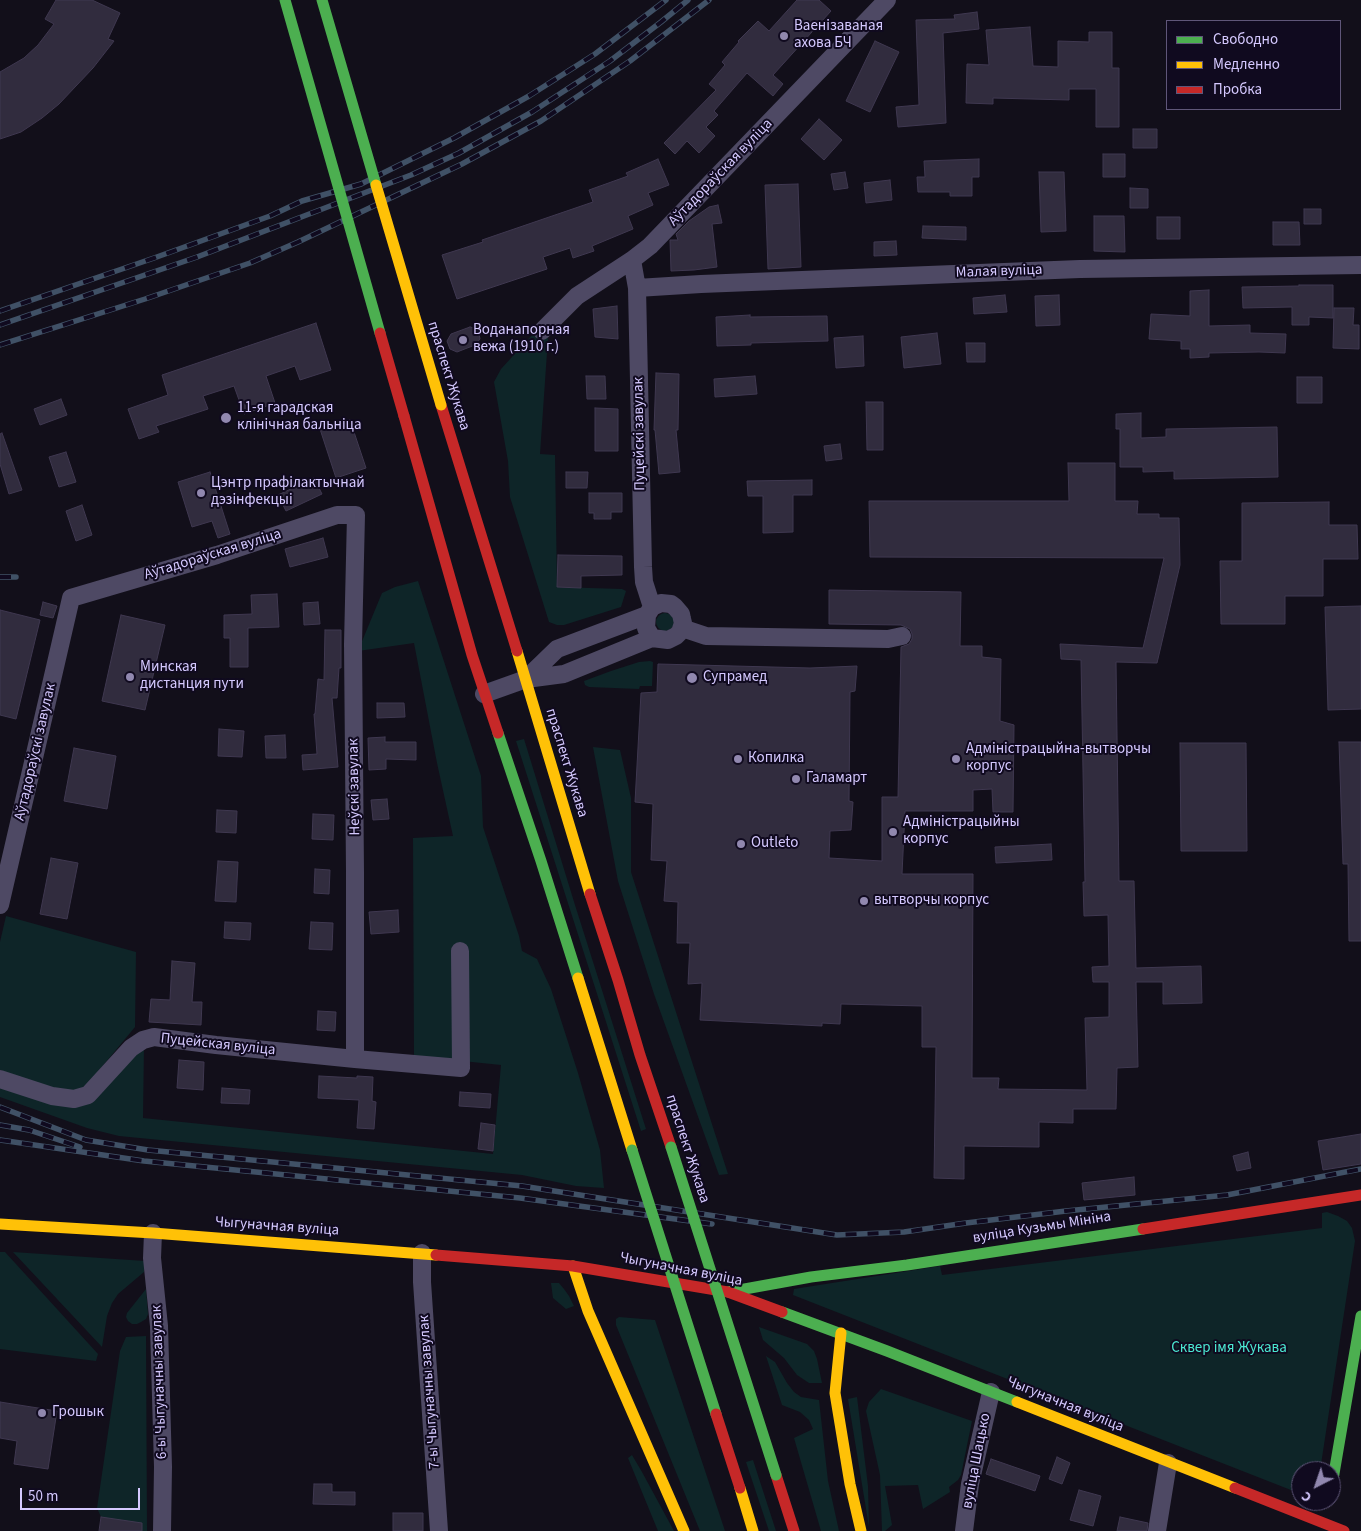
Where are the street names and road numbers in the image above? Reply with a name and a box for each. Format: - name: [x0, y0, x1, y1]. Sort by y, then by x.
- street label: Аўтадораўская вуліца: [665, 116, 777, 230]
- street label: Малая вуліца: [955, 261, 1043, 283]
- street label: праспект Жукава: [423, 319, 473, 433]
- street label: Пуцейскі завулак: [630, 377, 650, 491]
- street label: Аўтадораўская вуліца: [142, 526, 284, 584]
- street label: Аўтадораўскі завулак: [11, 681, 61, 823]
- street label: праспект Жукава: [541, 706, 591, 820]
- street label: Неўскі завулак: [345, 738, 365, 836]
- street label: Пуцейская вуліца: [160, 1030, 276, 1060]
- street label: праспект Жукава: [661, 1093, 713, 1205]
- street label: вуліца Кузьмы Мініна: [972, 1208, 1112, 1248]
- street label: Чыгуначная вуліца: [214, 1214, 340, 1240]
- street label: Чыгуначная вуліца: [618, 1249, 744, 1291]
- street label: 6-ы Чыгуначны завулак: [148, 1305, 172, 1459]
- street label: 7-ы Чыгуначны завулак: [416, 1314, 444, 1470]
- street label: Чыгуначная вуліца: [1004, 1373, 1126, 1437]
- street label: вуліца Шацько: [959, 1412, 995, 1510]

